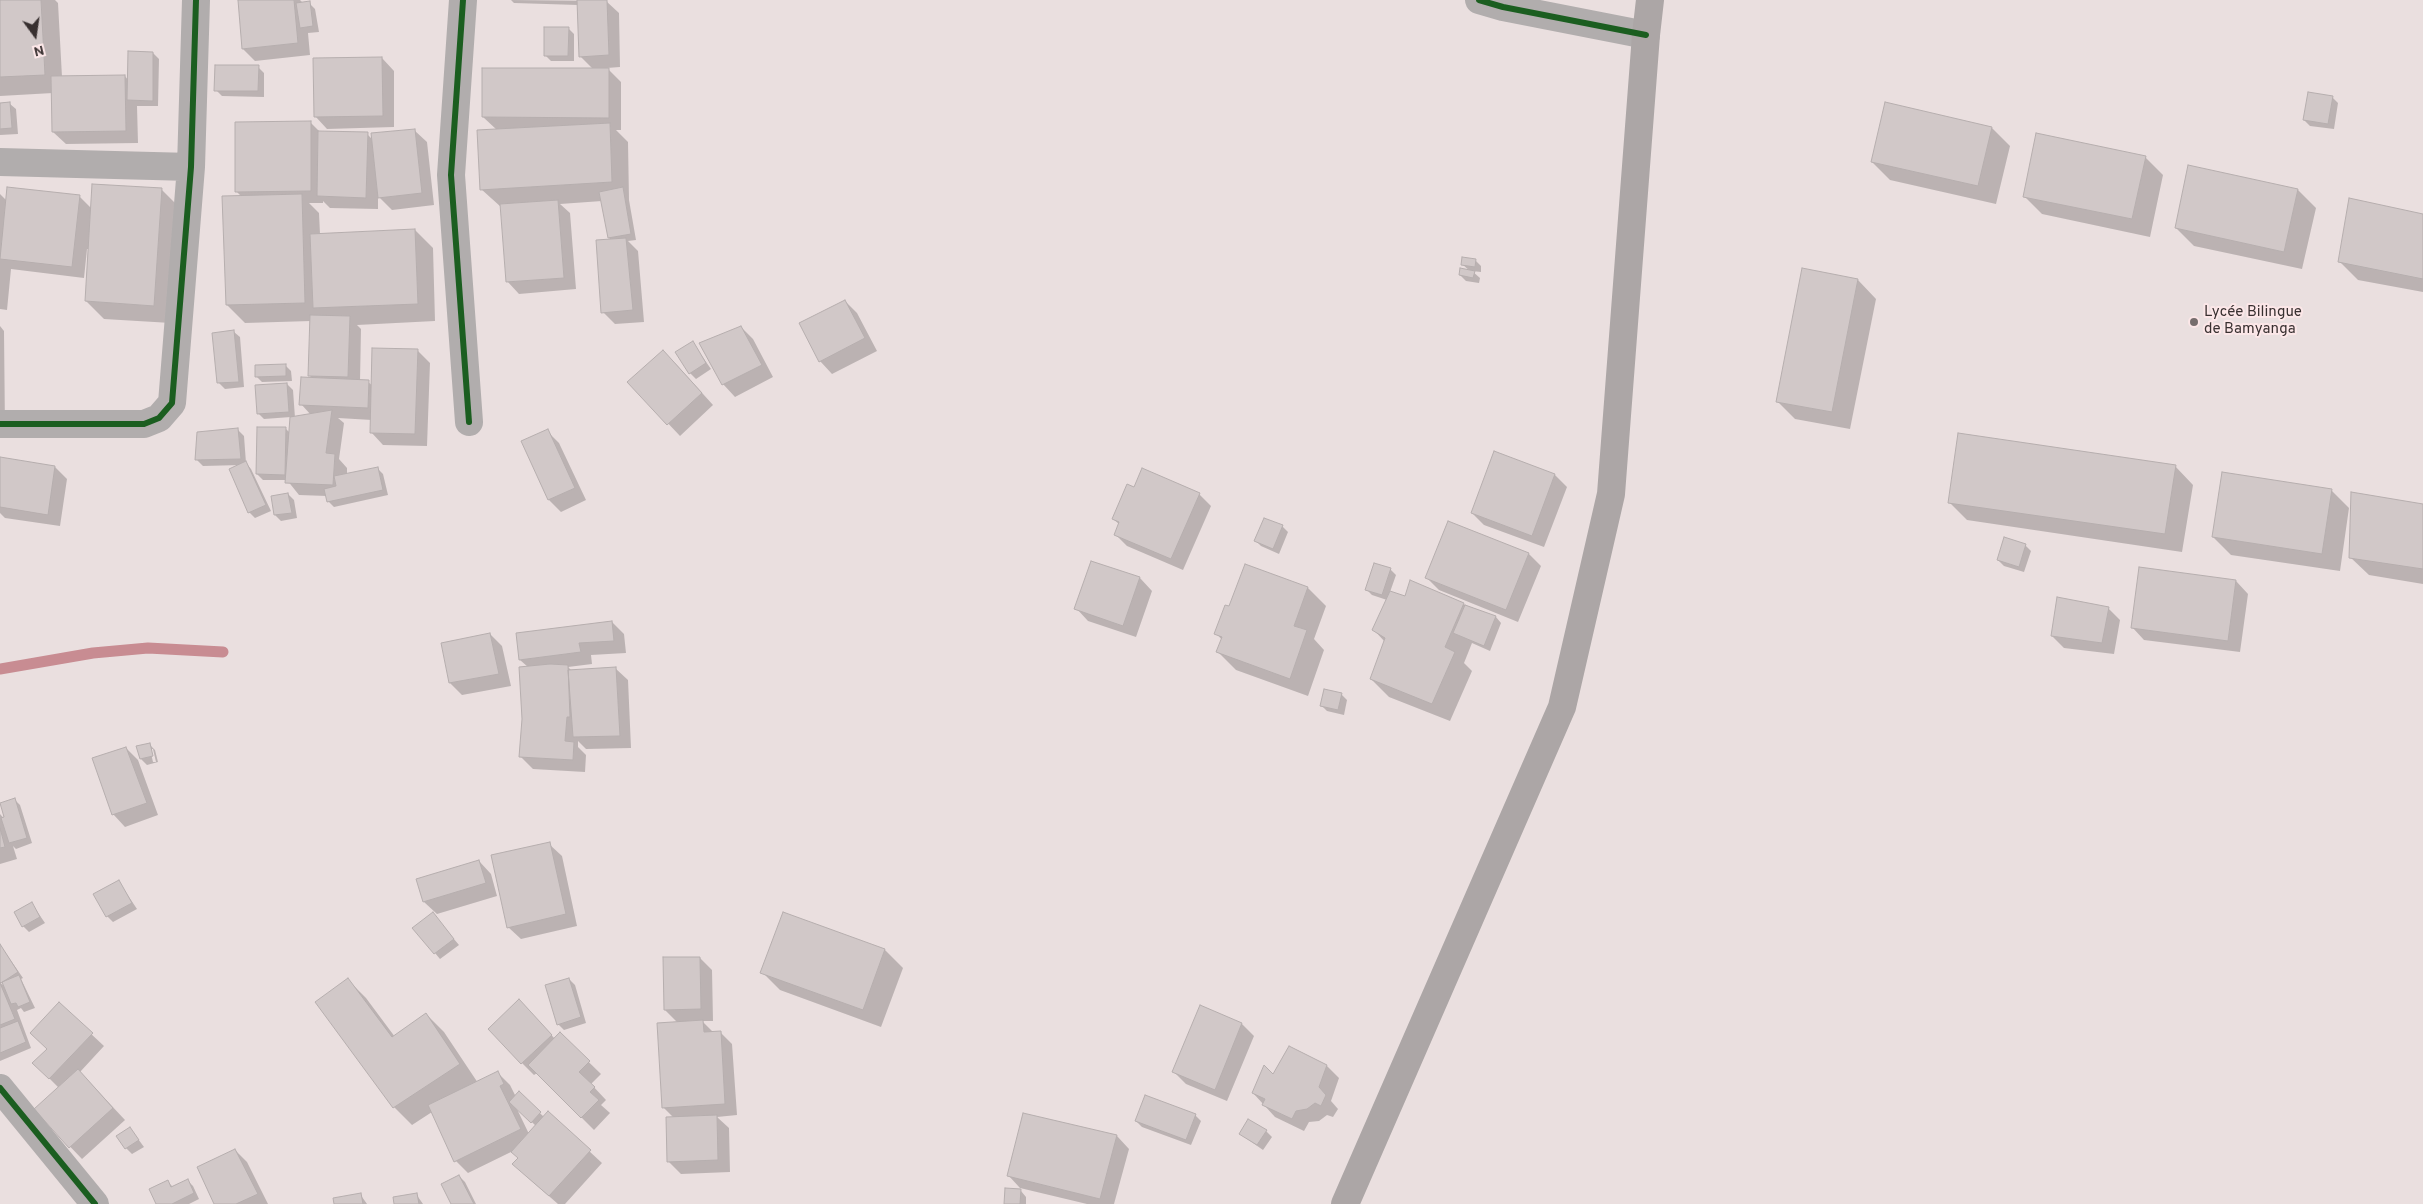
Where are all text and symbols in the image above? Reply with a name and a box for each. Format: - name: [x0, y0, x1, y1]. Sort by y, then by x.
- north arrow: [10, 10, 60, 60]
- text: N: [32, 41, 46, 60]
- place label: Lycée Bilingue de Bamyanga: [2204, 304, 2302, 339]
- marker: Lycée Bilingue de Bamyanga: [2188, 316, 2200, 328]

